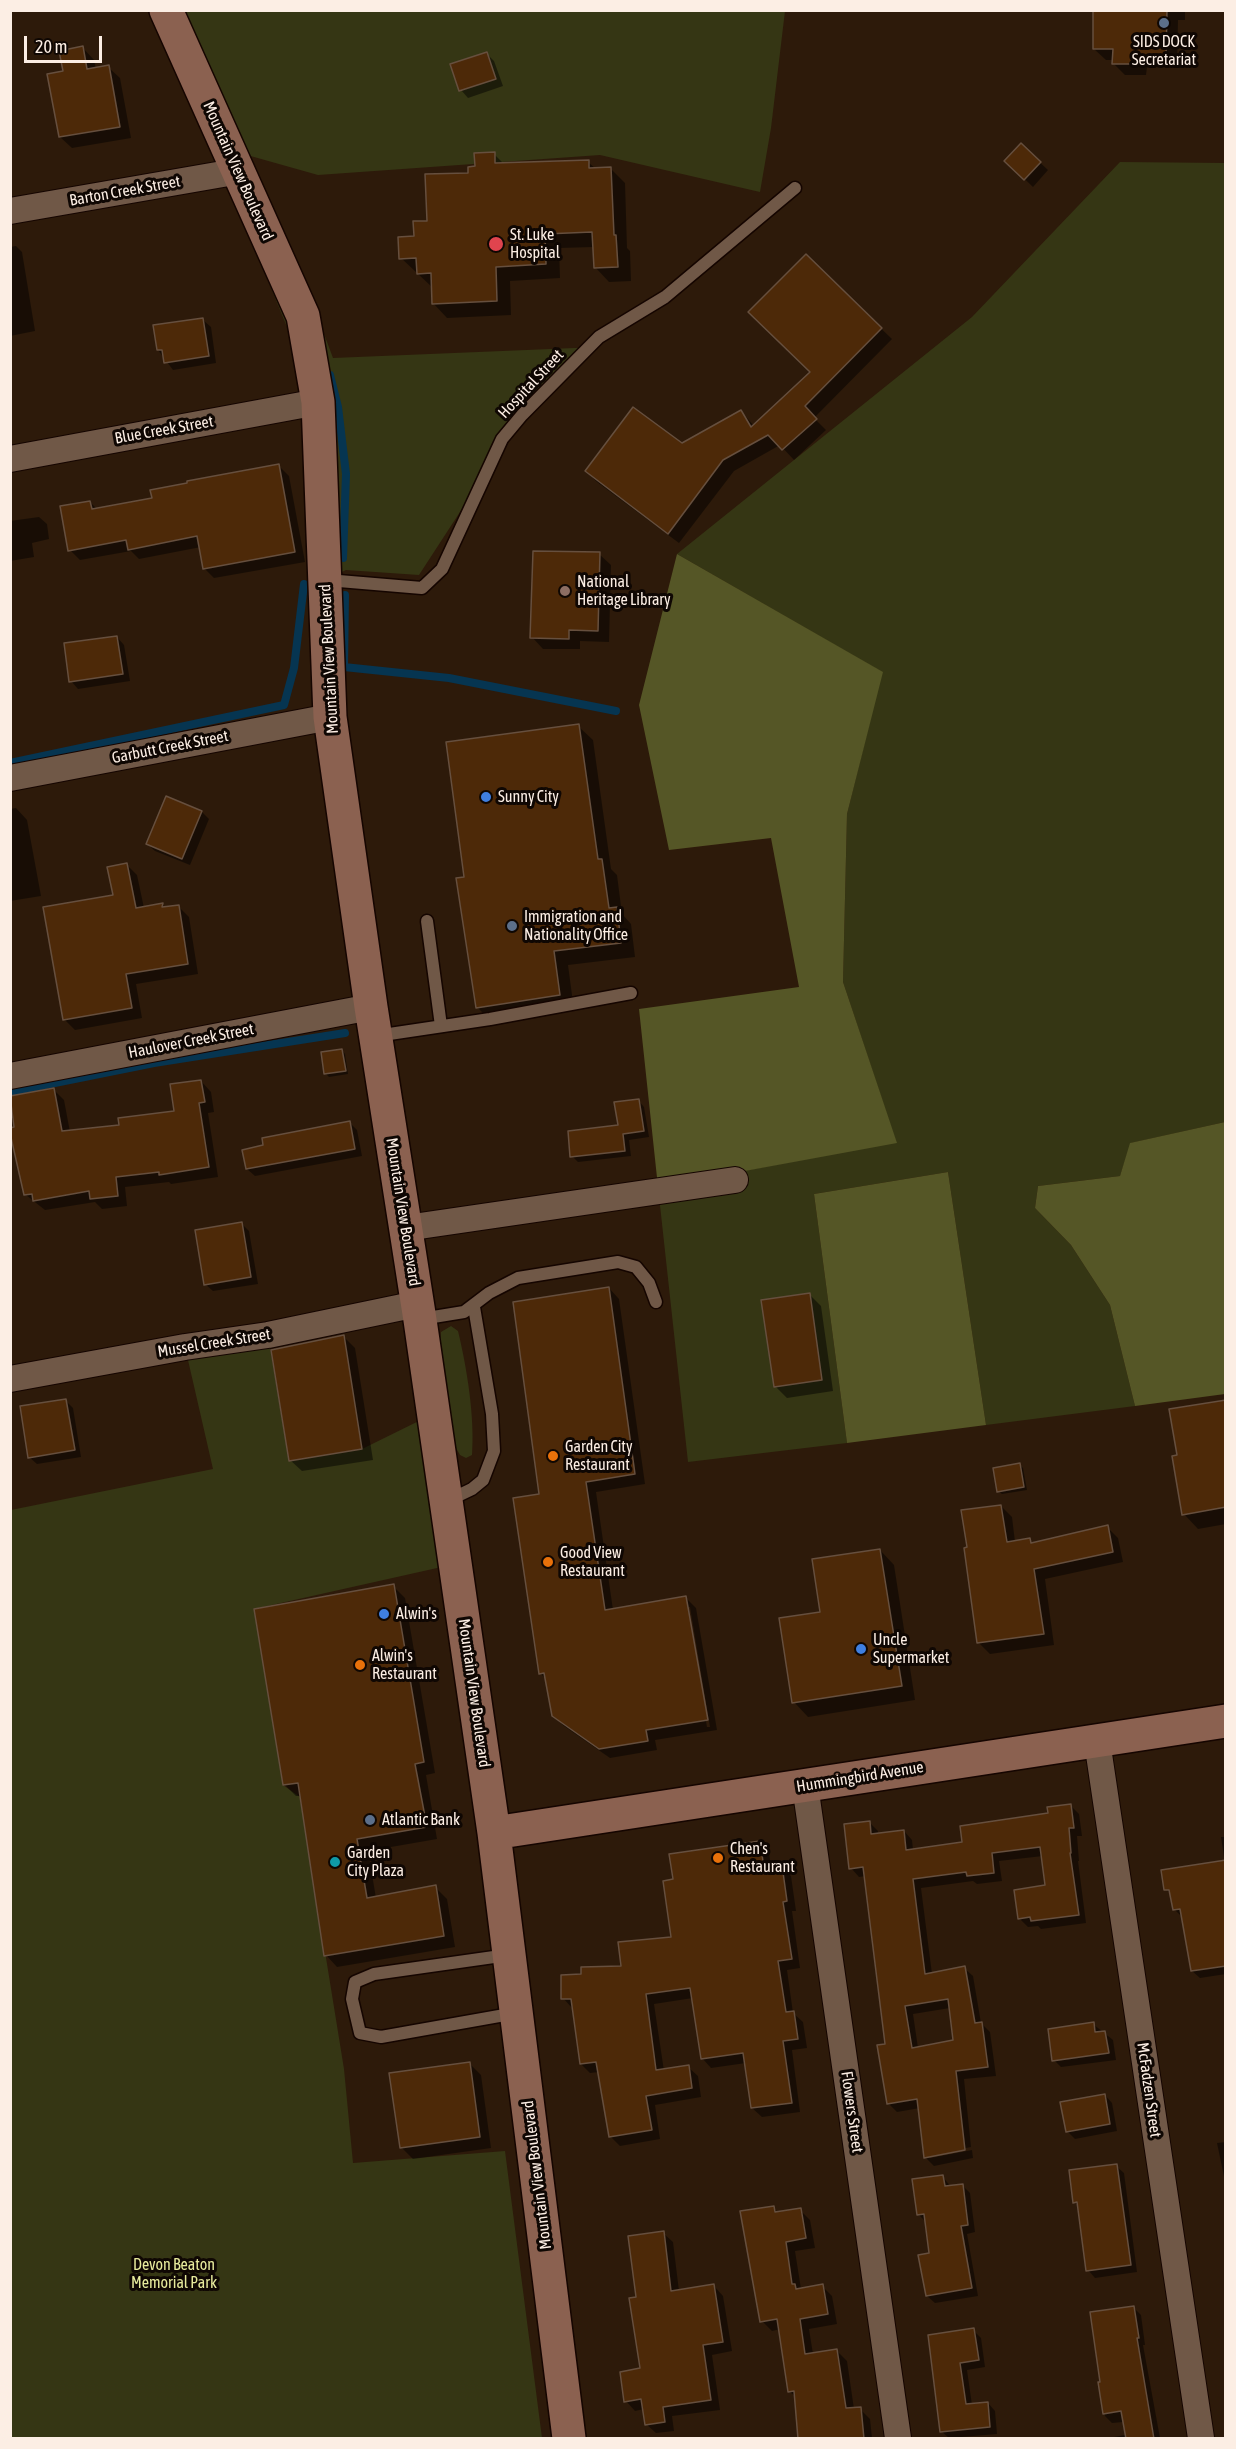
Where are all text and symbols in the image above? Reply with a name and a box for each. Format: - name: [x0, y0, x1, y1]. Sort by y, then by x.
- marker: SIDS DOCK Secretariat: [1157, 16, 1171, 30]
- scale bar: [27, 24, 105, 62]
- place label: SIDS DOCK Secretariat: [1132, 32, 1196, 70]
- text: 20 m: [35, 36, 67, 57]
- street label: Mountain View Boulevard: [199, 99, 277, 243]
- street label: Barton Creek Street: [68, 172, 182, 210]
- place label: St. Luke Hospital: [510, 225, 560, 263]
- marker: St. Luke Hospital: [487, 235, 505, 253]
- street label: Hospital Street: [494, 346, 568, 422]
- street label: Blue Creek Street: [113, 412, 215, 448]
- place label: National Heritage Library: [577, 572, 671, 610]
- street label: Mountain View Boulevard: [315, 584, 343, 734]
- marker: National Heritage Library: [558, 584, 572, 598]
- street label: Garbutt Creek Street: [110, 726, 230, 768]
- place label: Sunny City: [498, 787, 559, 807]
- marker: Sunny City: [479, 790, 493, 804]
- place label: Immigration and Nationality Office: [524, 907, 628, 945]
- marker: Immigration and Nationality Office: [505, 919, 519, 933]
- street label: Haulover Creek Street: [127, 1019, 255, 1063]
- street label: Mountain View Boulevard: [382, 1136, 424, 1288]
- street label: Mussel Creek Street: [156, 1325, 272, 1361]
- place label: Garden City Restaurant: [565, 1437, 633, 1475]
- marker: Garden City Restaurant: [546, 1449, 560, 1463]
- place label: Good View Restaurant: [560, 1543, 625, 1581]
- marker: Good View Restaurant: [541, 1555, 555, 1569]
- place label: Alwin's: [396, 1604, 437, 1624]
- marker: Alwin's: [377, 1607, 391, 1621]
- street label: Mountain View Boulevard: [454, 1617, 494, 1769]
- place label: Uncle Supermarket: [873, 1630, 949, 1668]
- marker: Uncle Supermarket: [854, 1642, 868, 1656]
- place label: Alwin's Restaurant: [372, 1646, 437, 1684]
- marker: Alwin's Restaurant: [353, 1658, 367, 1672]
- street label: Hummingbird Avenue: [795, 1757, 925, 1797]
- place label: Atlantic Bank: [382, 1810, 460, 1830]
- marker: Atlantic Bank: [363, 1813, 377, 1827]
- place label: Chen's Restaurant: [730, 1839, 795, 1877]
- place label: Garden City Plaza: [347, 1843, 404, 1881]
- marker: Chen's Restaurant: [711, 1851, 725, 1865]
- marker: Garden City Plaza: [328, 1855, 342, 1869]
- street label: McFadzen Street: [1133, 2041, 1165, 2139]
- street label: Flowers Street: [837, 2070, 867, 2154]
- street label: Mountain View Boulevard: [518, 2099, 556, 2251]
- park label: Devon Beaton Memorial Park: [131, 2255, 217, 2293]

